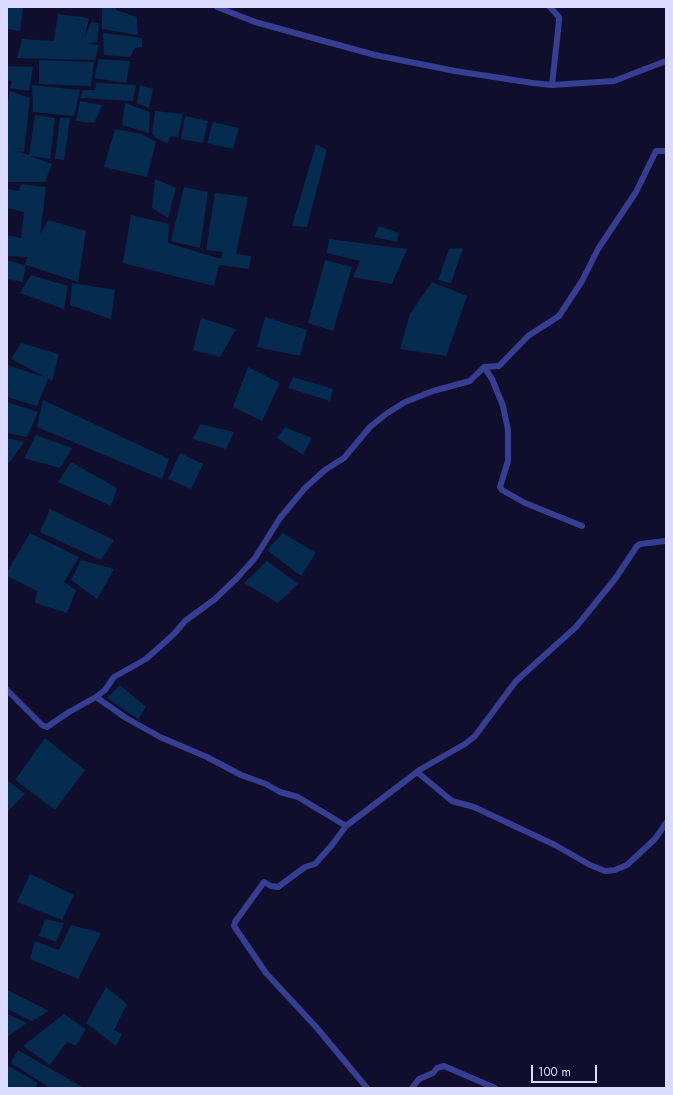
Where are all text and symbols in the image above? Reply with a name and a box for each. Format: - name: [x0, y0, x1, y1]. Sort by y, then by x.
- scale bar: [533, 1057, 599, 1083]
- text: 100 m: [538, 1063, 571, 1081]

